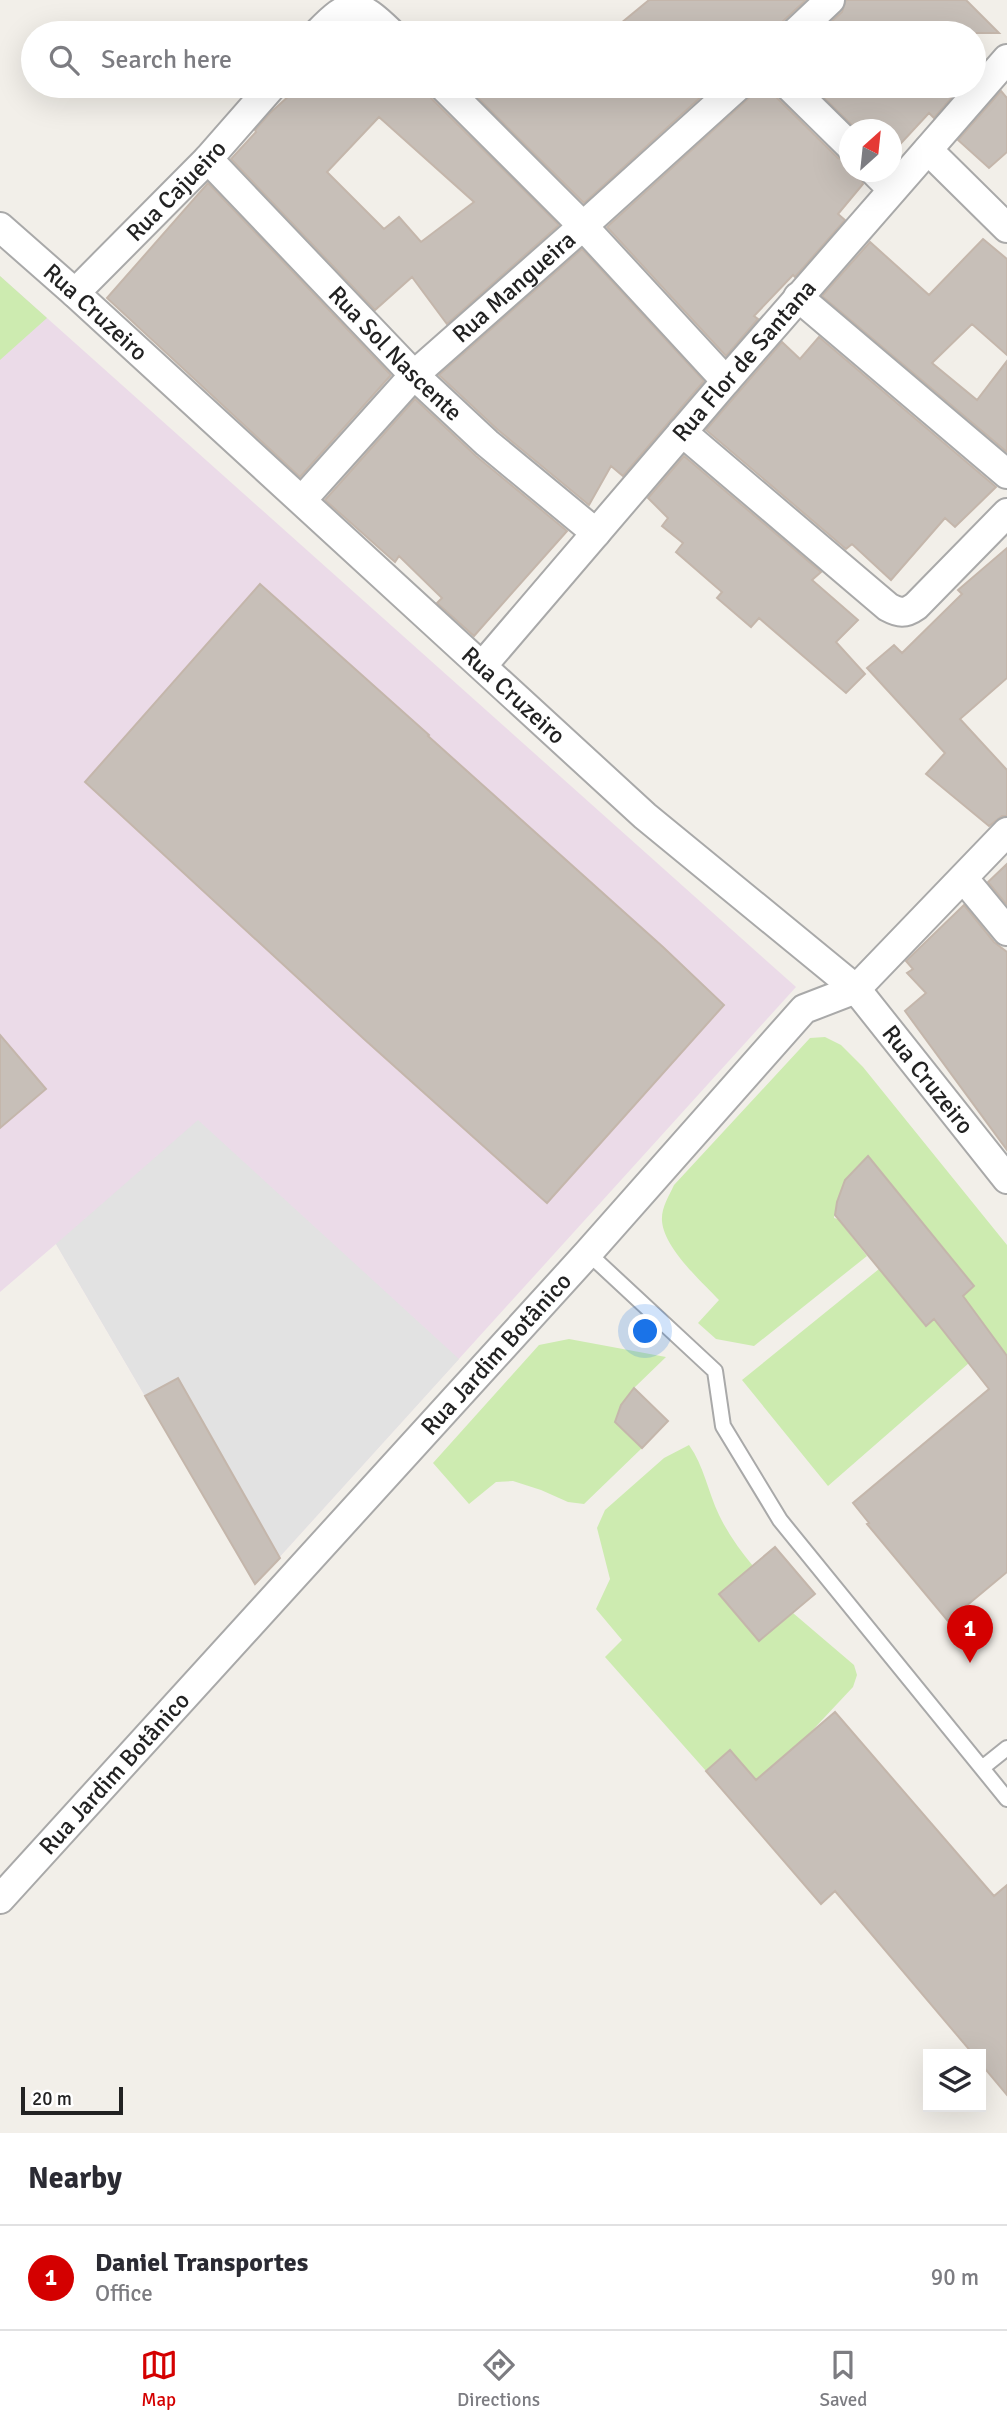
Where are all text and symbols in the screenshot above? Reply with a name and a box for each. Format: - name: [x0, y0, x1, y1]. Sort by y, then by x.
- search box: [21, 21, 986, 98]
- icon: search: [45, 41, 83, 79]
- text: Search here: [101, 44, 232, 76]
- north arrow: [839, 119, 902, 182]
- street label: Rua Cajueiro: [120, 134, 233, 248]
- street label: Rua Mangueira: [446, 225, 582, 349]
- street label: Rua Cruzeiro: [37, 257, 154, 367]
- street label: Rua Flor de Santana: [666, 273, 823, 448]
- street label: Rua Sol Nascente: [322, 280, 469, 427]
- street label: Rua Cruzeiro: [455, 640, 572, 751]
- street label: Rua Cruzeiro: [876, 1019, 980, 1140]
- street label: Rua Jardim Botânico: [414, 1266, 578, 1442]
- your location: [628, 1314, 662, 1348]
- pin: 1: [947, 1605, 993, 1663]
- street label: Rua Jardim Botânico: [33, 1686, 196, 1861]
- map controls: [923, 2049, 986, 2112]
- button: layers: [923, 2049, 986, 2112]
- scale bar: [21, 2084, 122, 2116]
- text: 20 m: [32, 2087, 72, 2111]
- text: Nearby: [28, 2160, 122, 2197]
- text: Daniel Transportes: [95, 2247, 308, 2279]
- text: 1: [45, 2263, 57, 2292]
- text: 90 m: [931, 2263, 979, 2292]
- text: Office: [95, 2279, 153, 2308]
- tab: Map: [140, 2346, 178, 2412]
- tab: Directions: [457, 2346, 540, 2412]
- tab: Saved: [819, 2346, 867, 2412]

